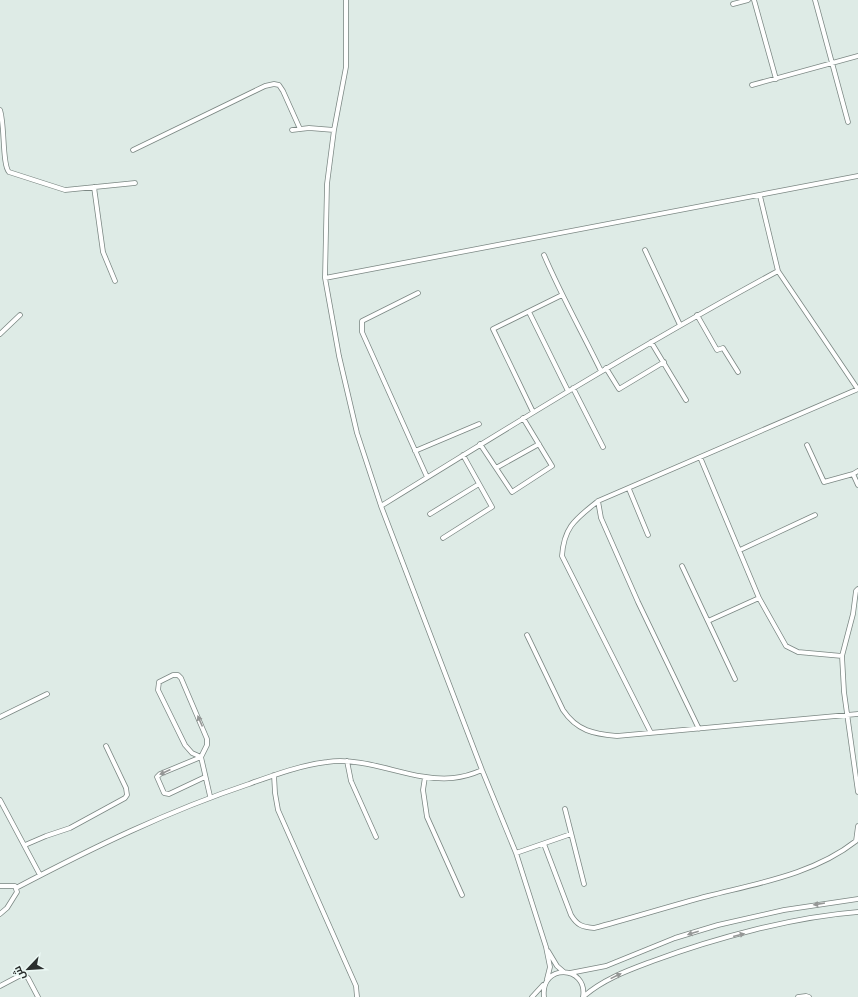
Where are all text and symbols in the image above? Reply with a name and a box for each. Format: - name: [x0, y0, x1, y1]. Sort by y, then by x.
- one-way arrow: [197, 715, 203, 726]
- one-way arrow: [159, 769, 171, 775]
- one-way arrow: [813, 901, 825, 907]
- one-way arrow: [686, 930, 698, 936]
- one-way arrow: [733, 932, 745, 938]
- north arrow: [8, 949, 48, 989]
- text: ش: [10, 964, 28, 983]
- one-way arrow: [610, 973, 622, 979]

